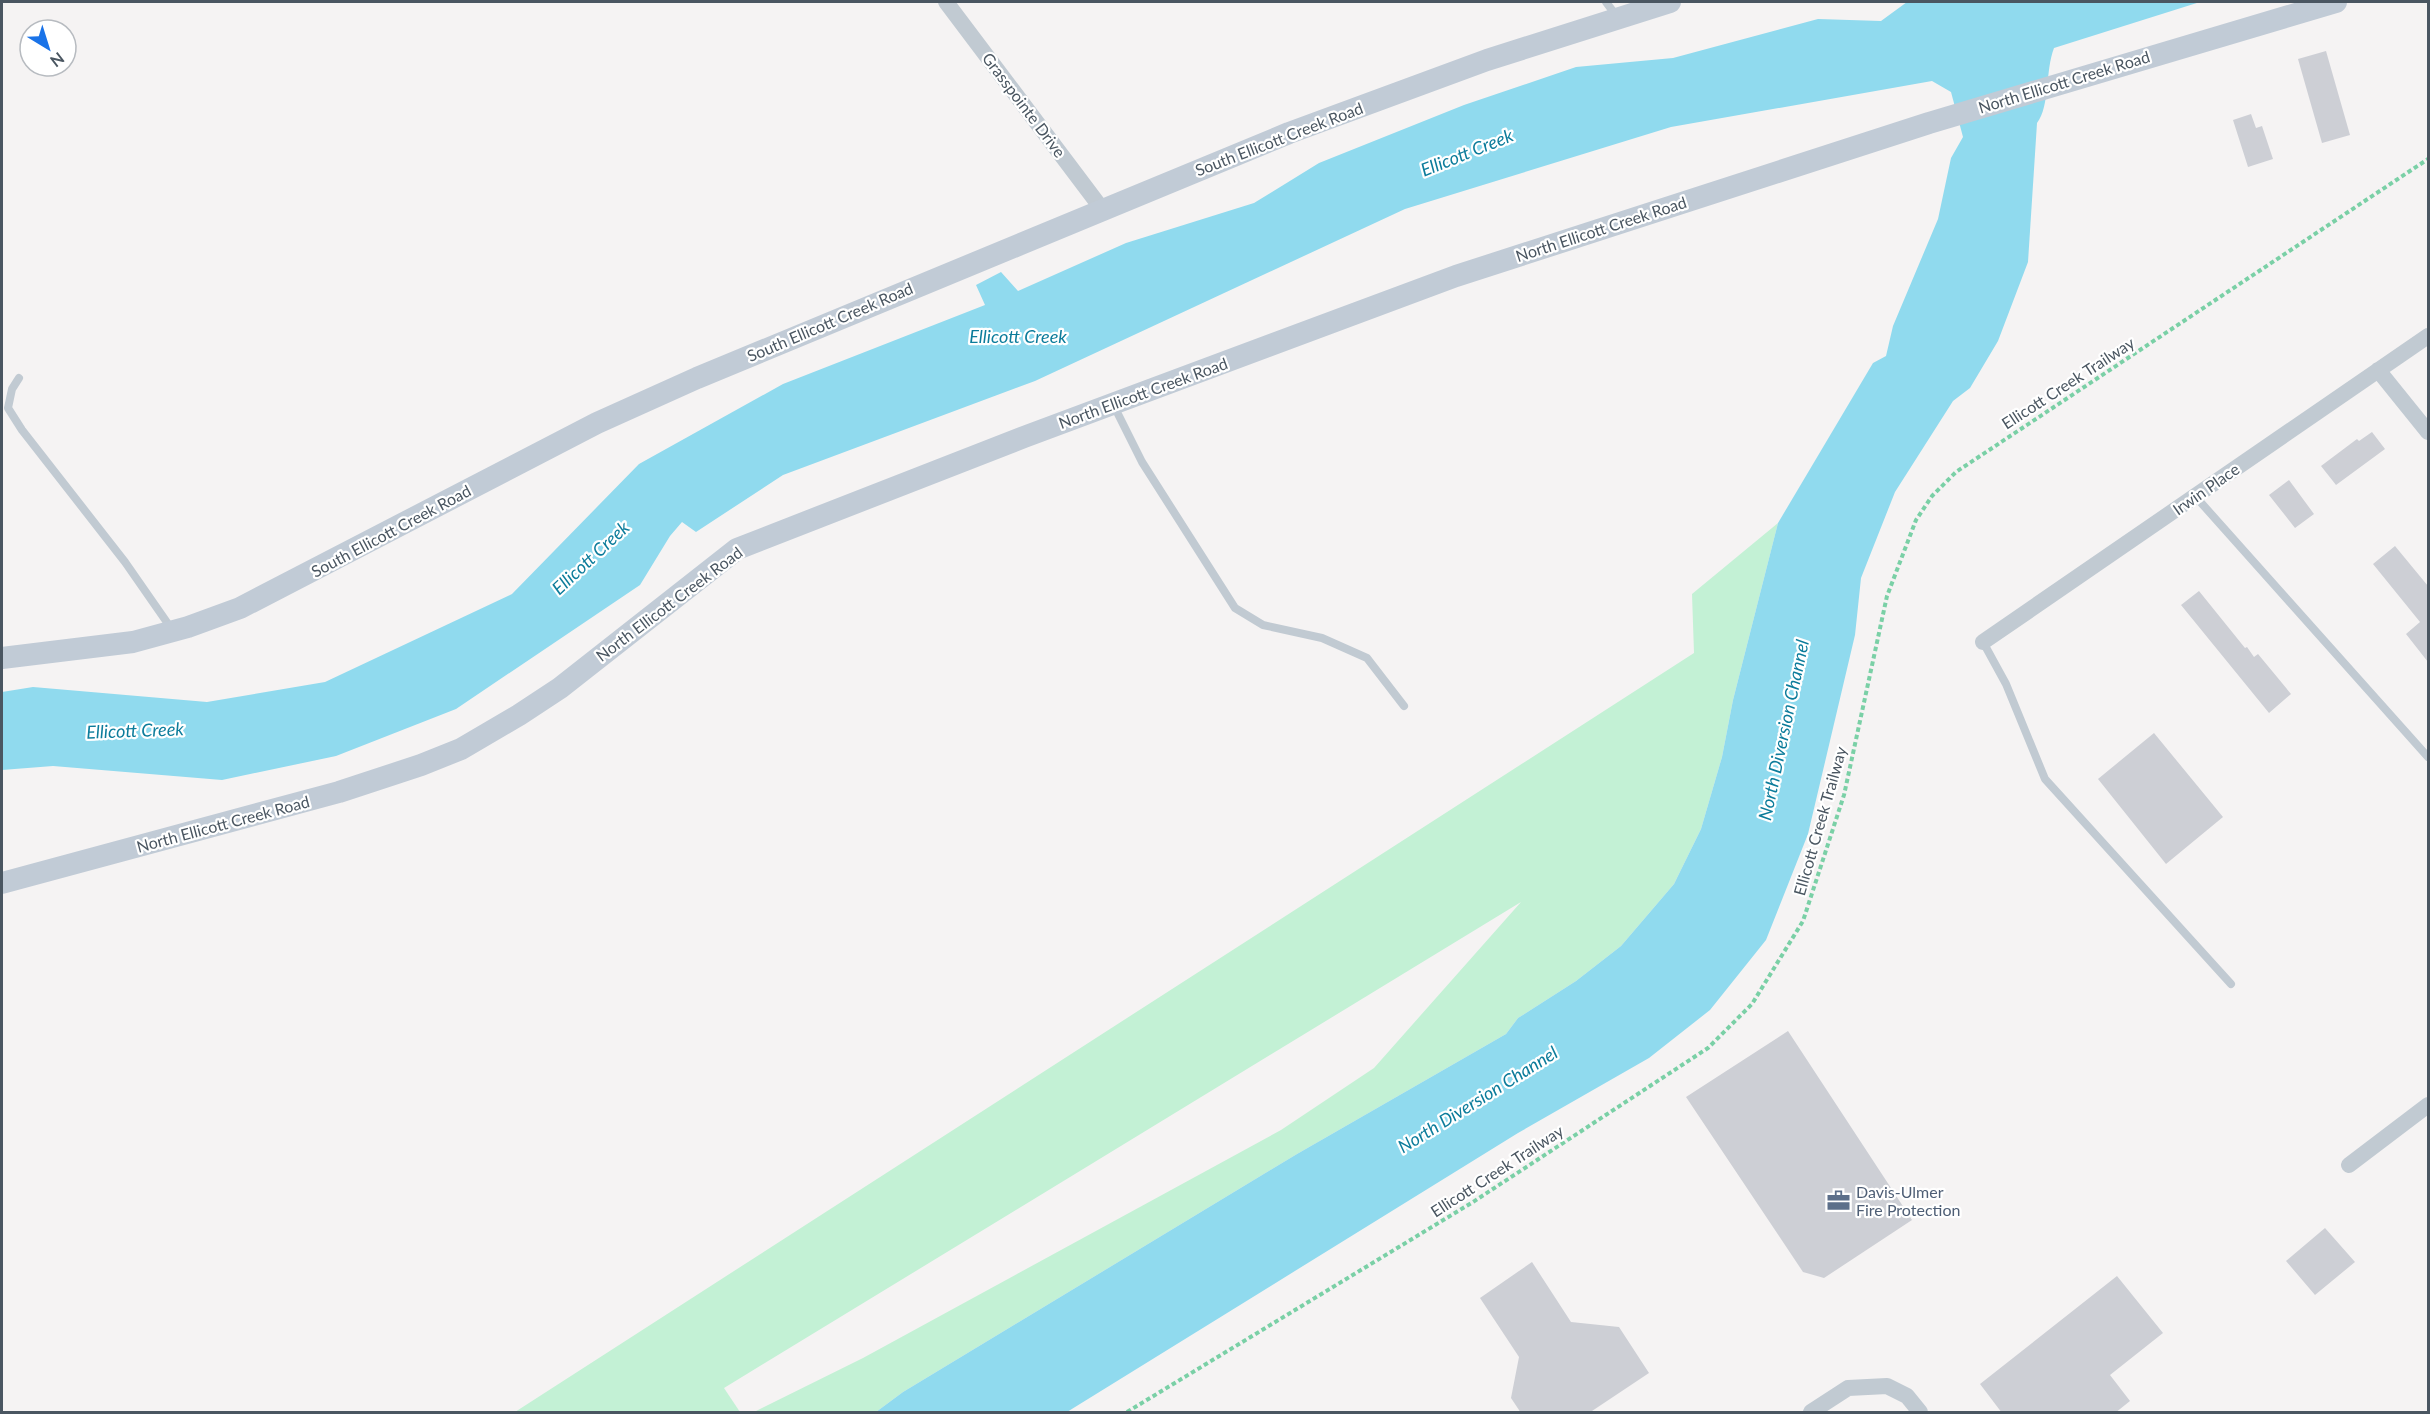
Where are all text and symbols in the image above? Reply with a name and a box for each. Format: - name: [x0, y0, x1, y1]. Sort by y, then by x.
- north arrow: [18, 18, 78, 78]
- street label: North Ellicott Creek Road: [1976, 46, 2152, 117]
- text: N: [47, 49, 68, 71]
- street label: Grasspointe Drive: [979, 49, 1070, 161]
- street label: South Ellicott Creek Road: [1192, 98, 1365, 179]
- water label: Ellicott Creek: [1417, 123, 1516, 181]
- street label: North Ellicott Creek Road: [1513, 192, 1689, 265]
- street label: South Ellicott Creek Road: [744, 278, 916, 365]
- water label: Ellicott Creek: [969, 325, 1067, 347]
- street label: Ellicott Creek Trailway: [1998, 332, 2138, 433]
- street label: North Ellicott Creek Road: [1056, 353, 1230, 432]
- street label: Irwin Place: [2169, 459, 2243, 518]
- street label: South Ellicott Creek Road: [308, 480, 474, 581]
- water label: Ellicott Creek: [547, 516, 634, 599]
- street label: North Ellicott Creek Road: [592, 542, 746, 665]
- water label: North Diversion Channel: [1753, 637, 1813, 822]
- water label: Ellicott Creek: [86, 717, 185, 743]
- street label: Ellicott Creek Trailway: [1789, 743, 1850, 898]
- street label: North Ellicott Creek Road: [134, 791, 311, 856]
- water label: North Diversion Channel: [1394, 1041, 1561, 1157]
- street label: Ellicott Creek Trailway: [1427, 1120, 1567, 1221]
- place label: Davis-Ulmer Fire Protection: [1856, 1182, 1960, 1219]
- office icon: Davis-Ulmer Fire Protection: [1825, 1188, 1851, 1214]

